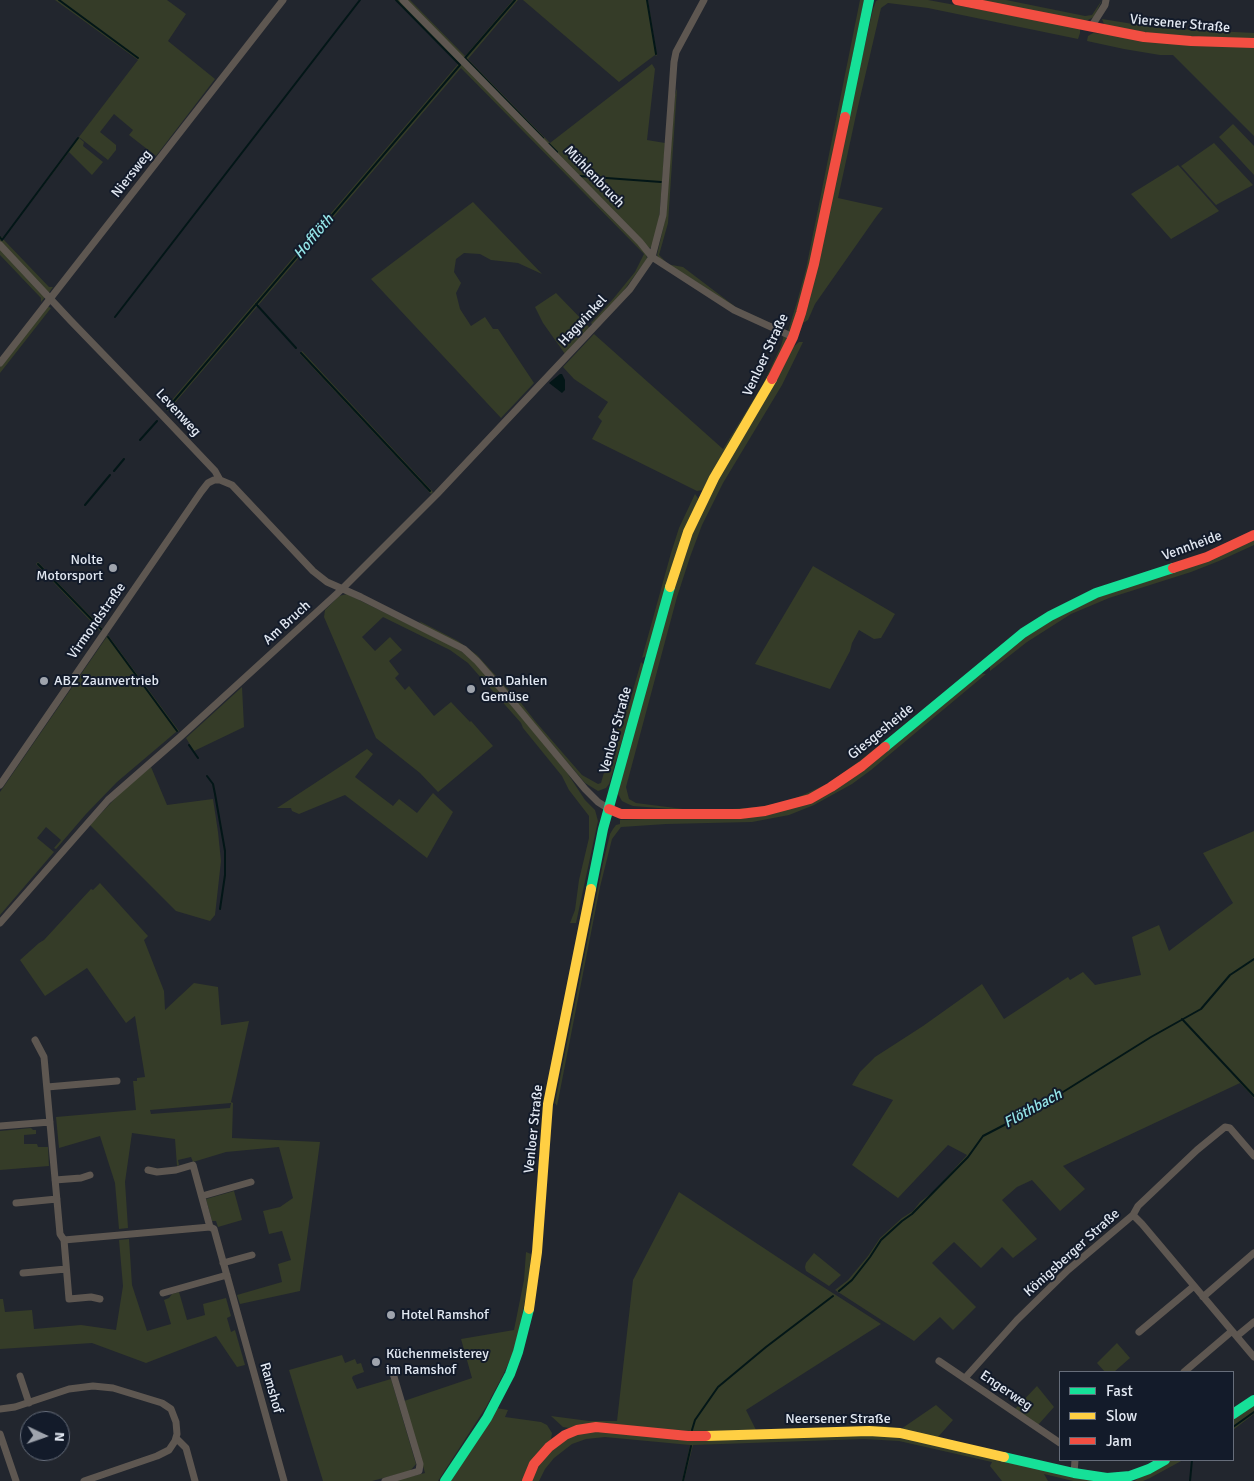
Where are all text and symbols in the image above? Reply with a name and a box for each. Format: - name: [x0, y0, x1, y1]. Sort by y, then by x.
- street label: Viersener Straße: [1129, 11, 1231, 37]
- street label: Mühlenbruch: [560, 143, 628, 211]
- street label: Niersweg: [108, 147, 156, 201]
- water label: Hofflöth: [290, 211, 338, 263]
- street label: Hagwinkel: [555, 292, 611, 350]
- street label: Venloer Straße: [740, 311, 792, 399]
- street label: Levenweg: [152, 386, 204, 440]
- street label: Vennheide: [1160, 527, 1224, 565]
- place label: Nolte Motorsport: [36, 552, 103, 584]
- marker: Nolte Motorsport: [107, 562, 119, 574]
- street label: Virmondstraße: [64, 580, 130, 662]
- street label: Am Bruch: [260, 597, 314, 649]
- place label: ABZ Zaunvertrieb: [54, 673, 159, 689]
- place label: van Dahlen Gemüse: [481, 673, 547, 706]
- marker: ABZ Zaunvertrieb: [38, 675, 50, 687]
- marker: van Dahlen Gemüse: [465, 683, 477, 695]
- street label: Venloer Straße: [596, 685, 636, 775]
- street label: Giesgesheide: [845, 701, 917, 763]
- street label: Venloer Straße: [521, 1084, 547, 1174]
- water label: Flöthbach: [1001, 1086, 1065, 1132]
- street label: Königsberger Straße: [1021, 1206, 1123, 1300]
- place label: Hotel Ramshof: [401, 1307, 489, 1323]
- marker: Hotel Ramshof: [385, 1309, 397, 1321]
- place label: Küchenmeisterey im Ramshof: [386, 1346, 489, 1378]
- marker: Küchenmeisterey im Ramshof: [370, 1356, 382, 1368]
- street label: Ramshof: [256, 1361, 286, 1415]
- street label: Engerweg: [977, 1367, 1035, 1415]
- legend: [1059, 1371, 1234, 1461]
- text: Fast: [1106, 1382, 1133, 1400]
- text: Slow: [1106, 1407, 1137, 1425]
- north arrow: [20, 1411, 70, 1461]
- street label: Neersener Straße: [785, 1411, 891, 1427]
- text: N: [51, 1431, 68, 1442]
- text: Jam: [1106, 1432, 1132, 1450]

